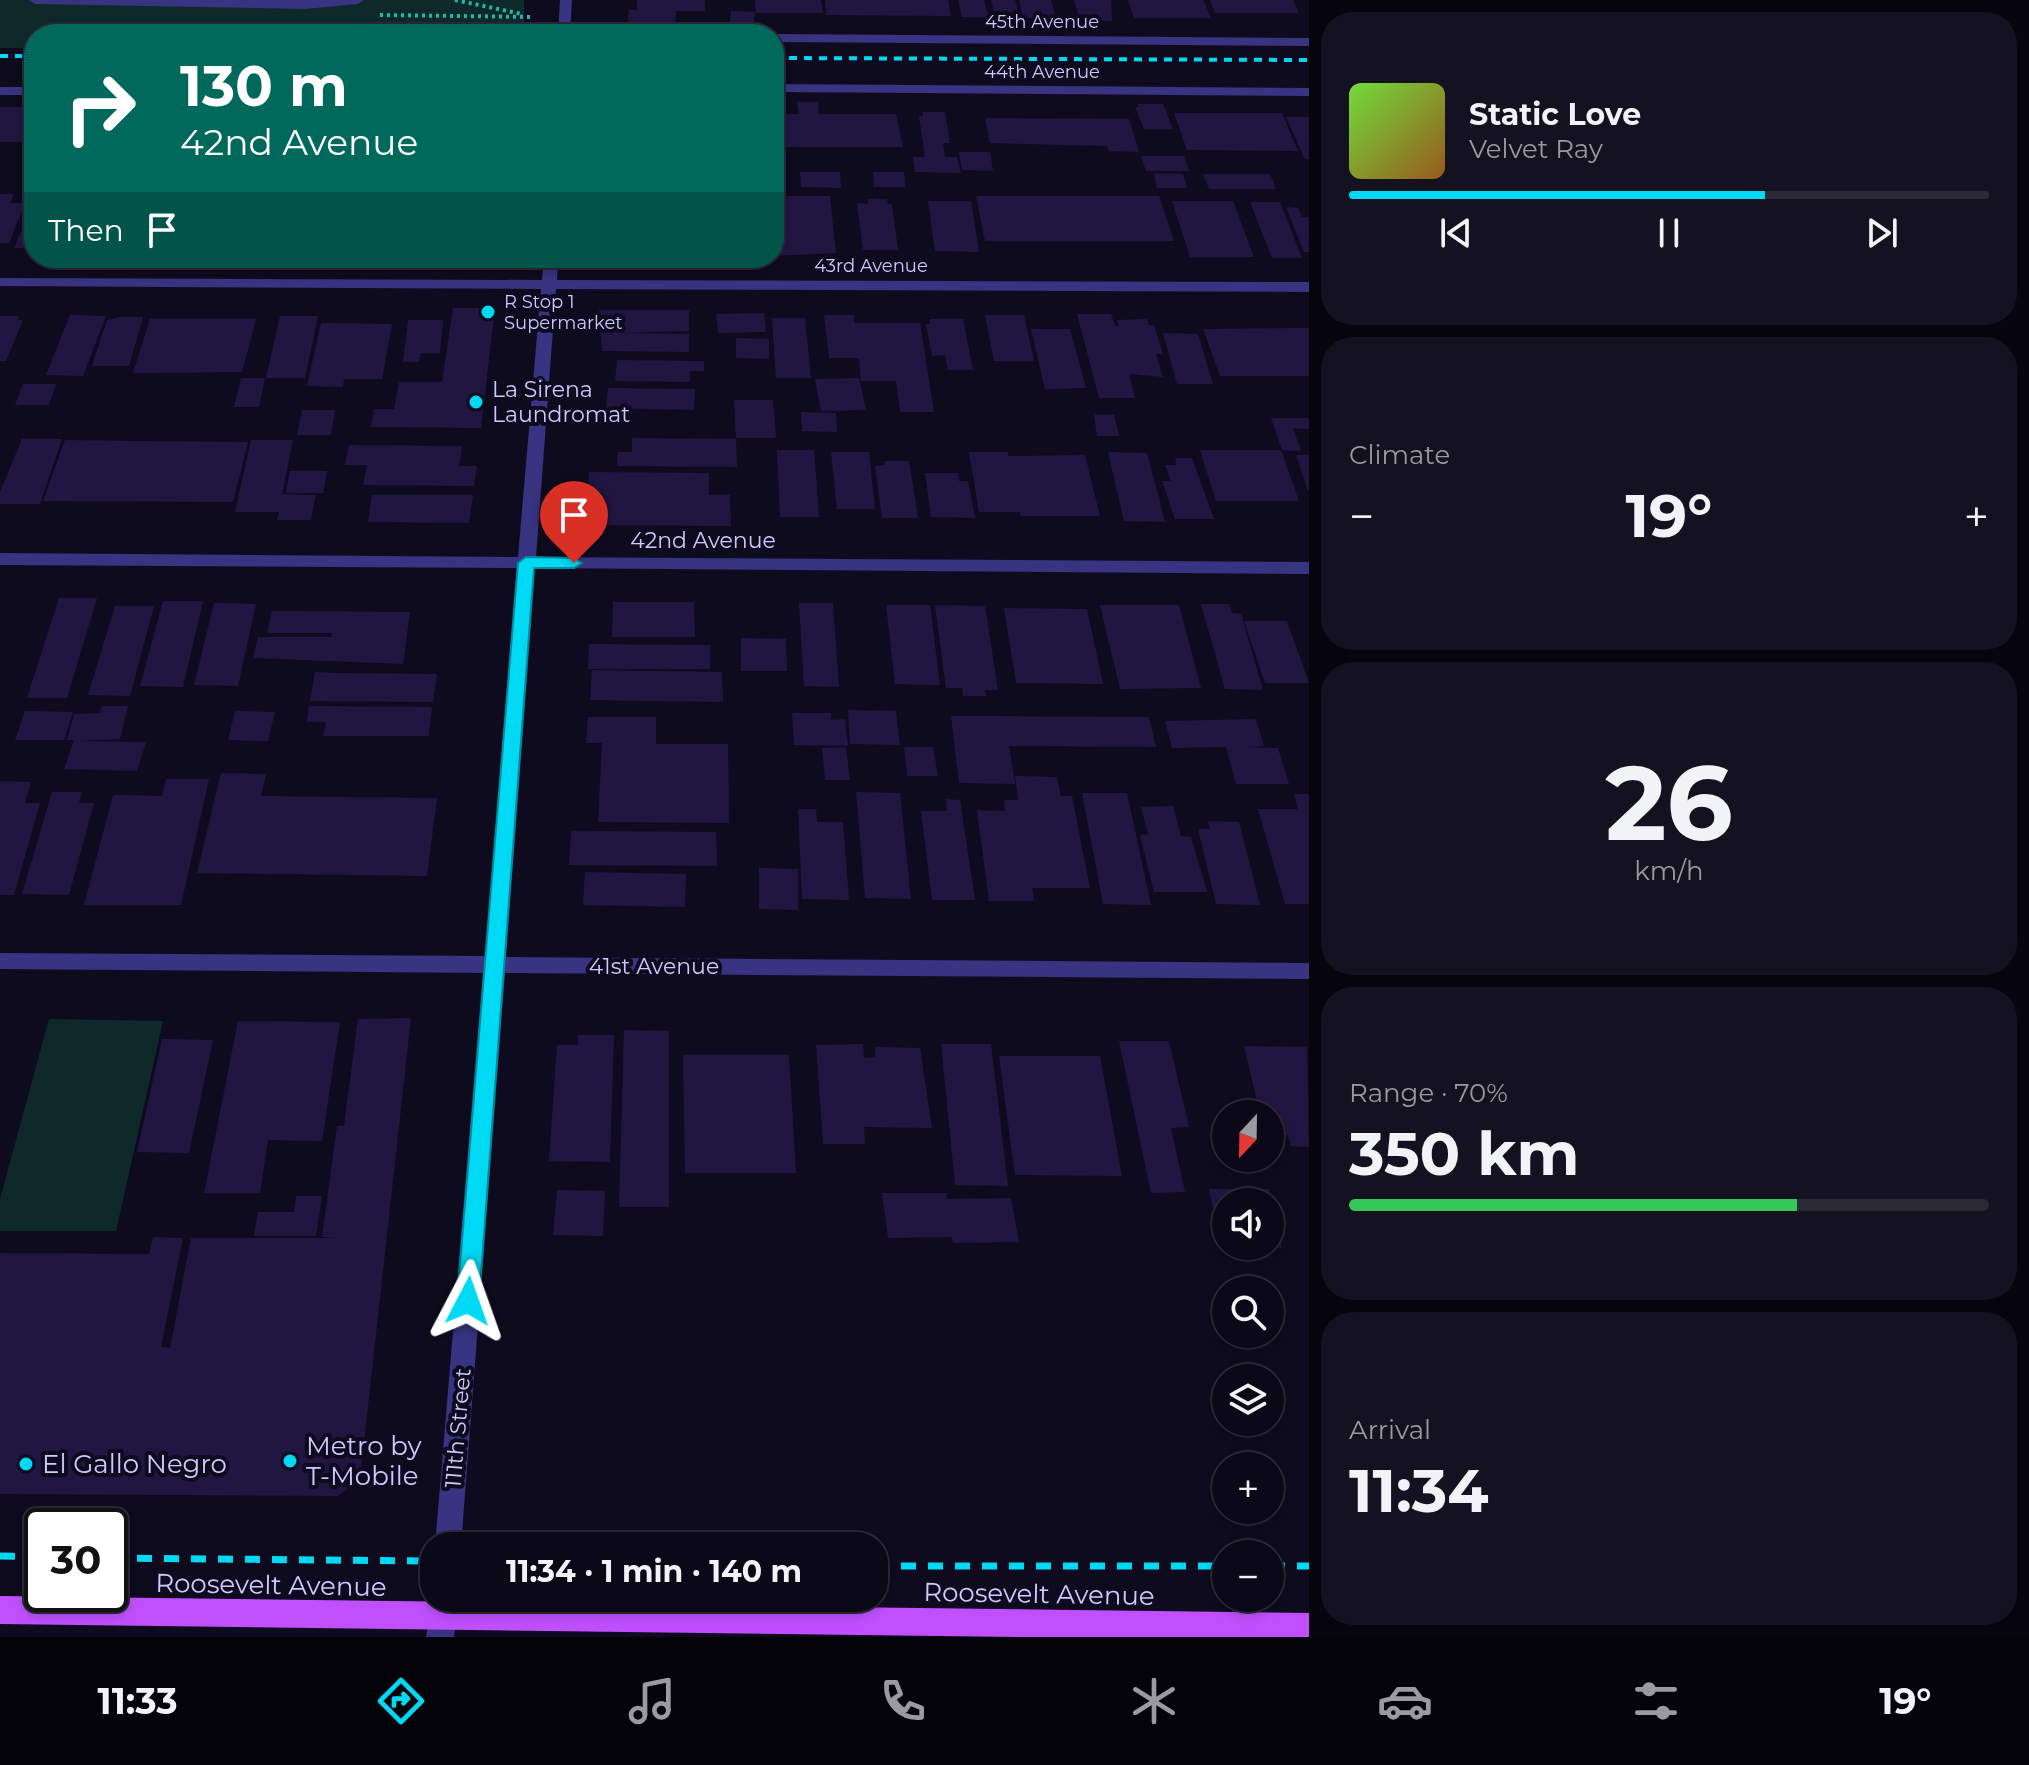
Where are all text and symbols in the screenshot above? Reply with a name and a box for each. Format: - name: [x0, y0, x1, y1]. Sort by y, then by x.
- street label: 45th Avenue: [985, 11, 1099, 33]
- text: 130 m: [180, 52, 348, 120]
- icon: right: [48, 56, 152, 160]
- street label: 44th Avenue: [984, 61, 1100, 83]
- text: Static Love: [1469, 96, 1641, 133]
- text: 42nd Avenue: [180, 120, 418, 164]
- text: Velvet Ray: [1469, 133, 1603, 165]
- icon: arrive: [140, 208, 184, 252]
- icon: previous: [1434, 211, 1478, 255]
- icon: pause: [1647, 211, 1691, 255]
- icon: next: [1860, 211, 1904, 255]
- text: Then: [48, 212, 124, 249]
- street label: 43rd Avenue: [814, 255, 928, 277]
- place label: R Stop 1 Supermarket: [504, 291, 623, 334]
- marker: R Stop 1 Supermarket: [479, 303, 497, 321]
- place label: La Sirena Laundromat: [492, 376, 630, 428]
- marker: La Sirena Laundromat: [467, 393, 485, 411]
- text: Climate: [1349, 439, 1450, 471]
- text: 19°: [1626, 479, 1712, 552]
- pin: [540, 481, 608, 563]
- text: −: [1349, 489, 1374, 543]
- text: +: [1964, 489, 1989, 543]
- icon: arrive: [552, 493, 596, 537]
- street label: 42nd Avenue: [630, 527, 776, 554]
- text: 26: [1605, 739, 1733, 866]
- text: km/h: [1634, 855, 1704, 887]
- street label: 41st Avenue: [589, 953, 719, 980]
- text: Range · 70%: [1349, 1077, 1508, 1109]
- north arrow: [1212, 1100, 1284, 1172]
- map controls: [1212, 1100, 1284, 1612]
- text: 350 km: [1349, 1117, 1579, 1190]
- button: sound: [1212, 1188, 1284, 1260]
- position arrow: [426, 1259, 510, 1343]
- button: search: [1212, 1276, 1284, 1348]
- button: layers: [1212, 1364, 1284, 1436]
- street label: 111th Street: [439, 1367, 477, 1489]
- text: Arrival: [1349, 1414, 1431, 1446]
- place label: Metro by T-Mobile: [306, 1430, 423, 1492]
- place label: El Gallo Negro: [42, 1448, 227, 1480]
- marker: Metro by T-Mobile: [281, 1452, 299, 1470]
- button: +: [1212, 1452, 1284, 1524]
- text: 11:34: [1349, 1454, 1489, 1527]
- marker: El Gallo Negro: [17, 1455, 35, 1473]
- speed limit sign: 30: [24, 1508, 128, 1612]
- button: −: [1212, 1540, 1284, 1612]
- text: 11:34 · 1 min · 140 m: [506, 1553, 802, 1590]
- street label: Roosevelt Avenue: [155, 1567, 387, 1603]
- street label: Roosevelt Avenue: [923, 1576, 1155, 1612]
- icon: directions: [373, 1673, 429, 1729]
- icon: music: [624, 1673, 680, 1729]
- icon: phone: [875, 1673, 931, 1729]
- icon: climate: [1126, 1673, 1182, 1729]
- icon: car: [1377, 1673, 1433, 1729]
- icon: filters: [1628, 1673, 1684, 1729]
- text: 11:33: [98, 1679, 178, 1723]
- text: 19°: [1879, 1679, 1931, 1723]

